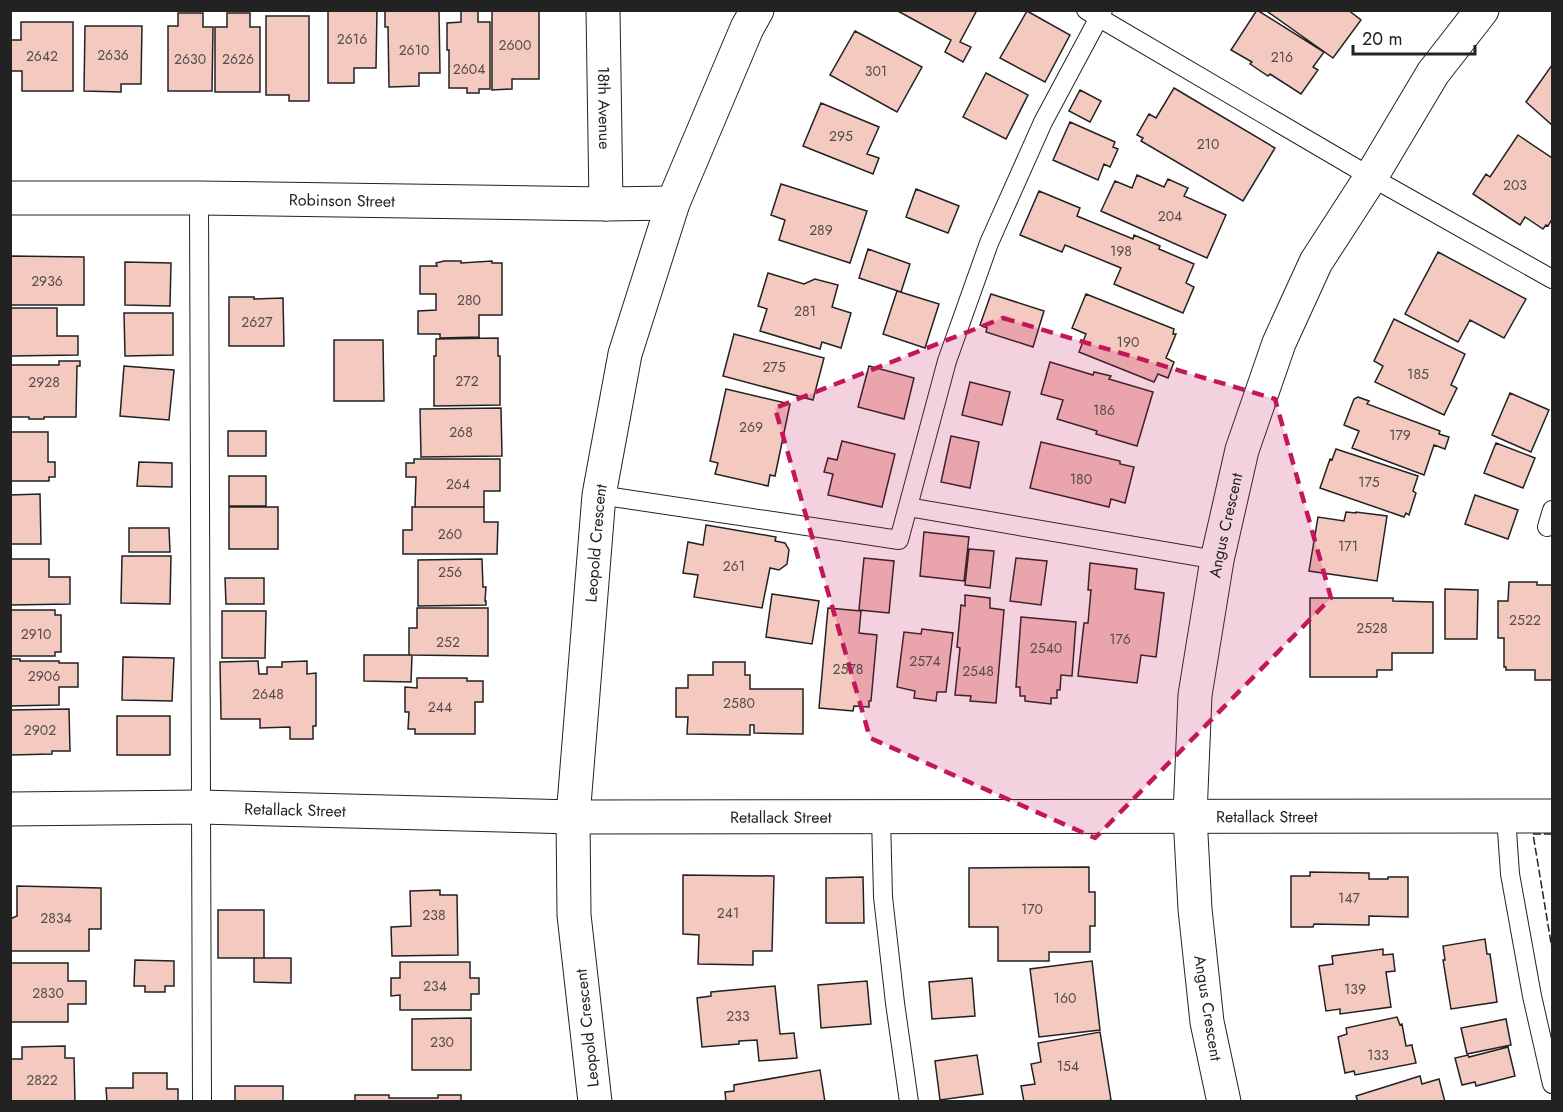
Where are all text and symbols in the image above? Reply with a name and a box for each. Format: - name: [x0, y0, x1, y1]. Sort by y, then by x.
- scale bar: [1353, 18, 1474, 56]
- text: 20 m: [1362, 26, 1402, 52]
- house number: 2616: [337, 29, 367, 49]
- house number: 2600: [499, 35, 531, 55]
- house number: 2610: [399, 40, 429, 60]
- house number: 2636: [97, 45, 129, 65]
- house number: 2642: [26, 46, 58, 66]
- house number: 216: [1271, 47, 1293, 67]
- house number: 2630: [174, 49, 206, 69]
- house number: 2626: [222, 49, 254, 69]
- house number: 2604: [453, 59, 485, 79]
- house number: 301: [865, 61, 887, 81]
- street label: 18th Avenue: [592, 66, 617, 150]
- house number: 295: [829, 126, 853, 146]
- house number: 210: [1197, 134, 1219, 154]
- house number: 203: [1503, 175, 1527, 195]
- street label: Robinson Street: [289, 188, 395, 212]
- house number: 204: [1158, 206, 1182, 226]
- house number: 289: [809, 220, 833, 240]
- house number: 198: [1110, 241, 1132, 261]
- house number: 2936: [31, 271, 63, 291]
- house number: 280: [457, 290, 481, 310]
- house number: 281: [794, 301, 816, 321]
- house number: 2627: [241, 312, 273, 332]
- house number: 190: [1117, 332, 1139, 352]
- house number: 275: [762, 357, 786, 377]
- house number: 185: [1407, 364, 1429, 384]
- house number: 272: [455, 371, 479, 391]
- house number: 2928: [28, 372, 60, 392]
- house number: 186: [1093, 400, 1115, 420]
- house number: 269: [739, 417, 763, 437]
- house number: 268: [449, 422, 473, 442]
- house number: 179: [1389, 425, 1411, 445]
- house number: 180: [1070, 469, 1092, 489]
- street label: Angus Crescent: [1203, 471, 1248, 579]
- house number: 175: [1358, 472, 1380, 492]
- house number: 264: [446, 474, 470, 494]
- street label: Leopold Crescent: [579, 482, 612, 603]
- house number: 260: [438, 524, 462, 544]
- house number: 171: [1338, 536, 1358, 556]
- house number: 261: [723, 556, 745, 576]
- house number: 256: [438, 562, 462, 582]
- house number: 2522: [1509, 610, 1541, 630]
- house number: 2528: [1356, 618, 1388, 638]
- house number: 2910: [21, 624, 51, 644]
- house number: 176: [1109, 629, 1131, 649]
- house number: 252: [436, 632, 460, 652]
- house number: 2540: [1030, 638, 1062, 658]
- house number: 2574: [909, 651, 941, 671]
- house number: 2578: [833, 659, 863, 679]
- house number: 2548: [962, 661, 994, 681]
- house number: 2906: [28, 666, 60, 686]
- house number: 2648: [252, 684, 284, 704]
- house number: 2580: [723, 693, 755, 713]
- house number: 244: [428, 697, 452, 717]
- house number: 2902: [24, 720, 56, 740]
- street label: Retallack Street: [244, 797, 346, 822]
- street label: Retallack Street: [730, 805, 832, 828]
- street label: Retallack Street: [1216, 805, 1318, 828]
- house number: 147: [1338, 888, 1361, 908]
- house number: 170: [1021, 899, 1043, 919]
- house number: 241: [717, 903, 739, 923]
- house number: 238: [422, 905, 446, 925]
- house number: 2834: [40, 908, 72, 928]
- street label: Angus Crescent: [1188, 953, 1228, 1063]
- street label: Leopold Crescent: [569, 968, 605, 1088]
- house number: 234: [423, 976, 447, 996]
- house number: 139: [1344, 979, 1366, 999]
- house number: 2830: [32, 983, 64, 1003]
- house number: 160: [1054, 988, 1076, 1008]
- house number: 233: [726, 1006, 750, 1026]
- house number: 230: [430, 1032, 454, 1052]
- house number: 133: [1367, 1045, 1389, 1065]
- house number: 154: [1057, 1056, 1079, 1076]
- house number: 2822: [26, 1070, 58, 1090]

